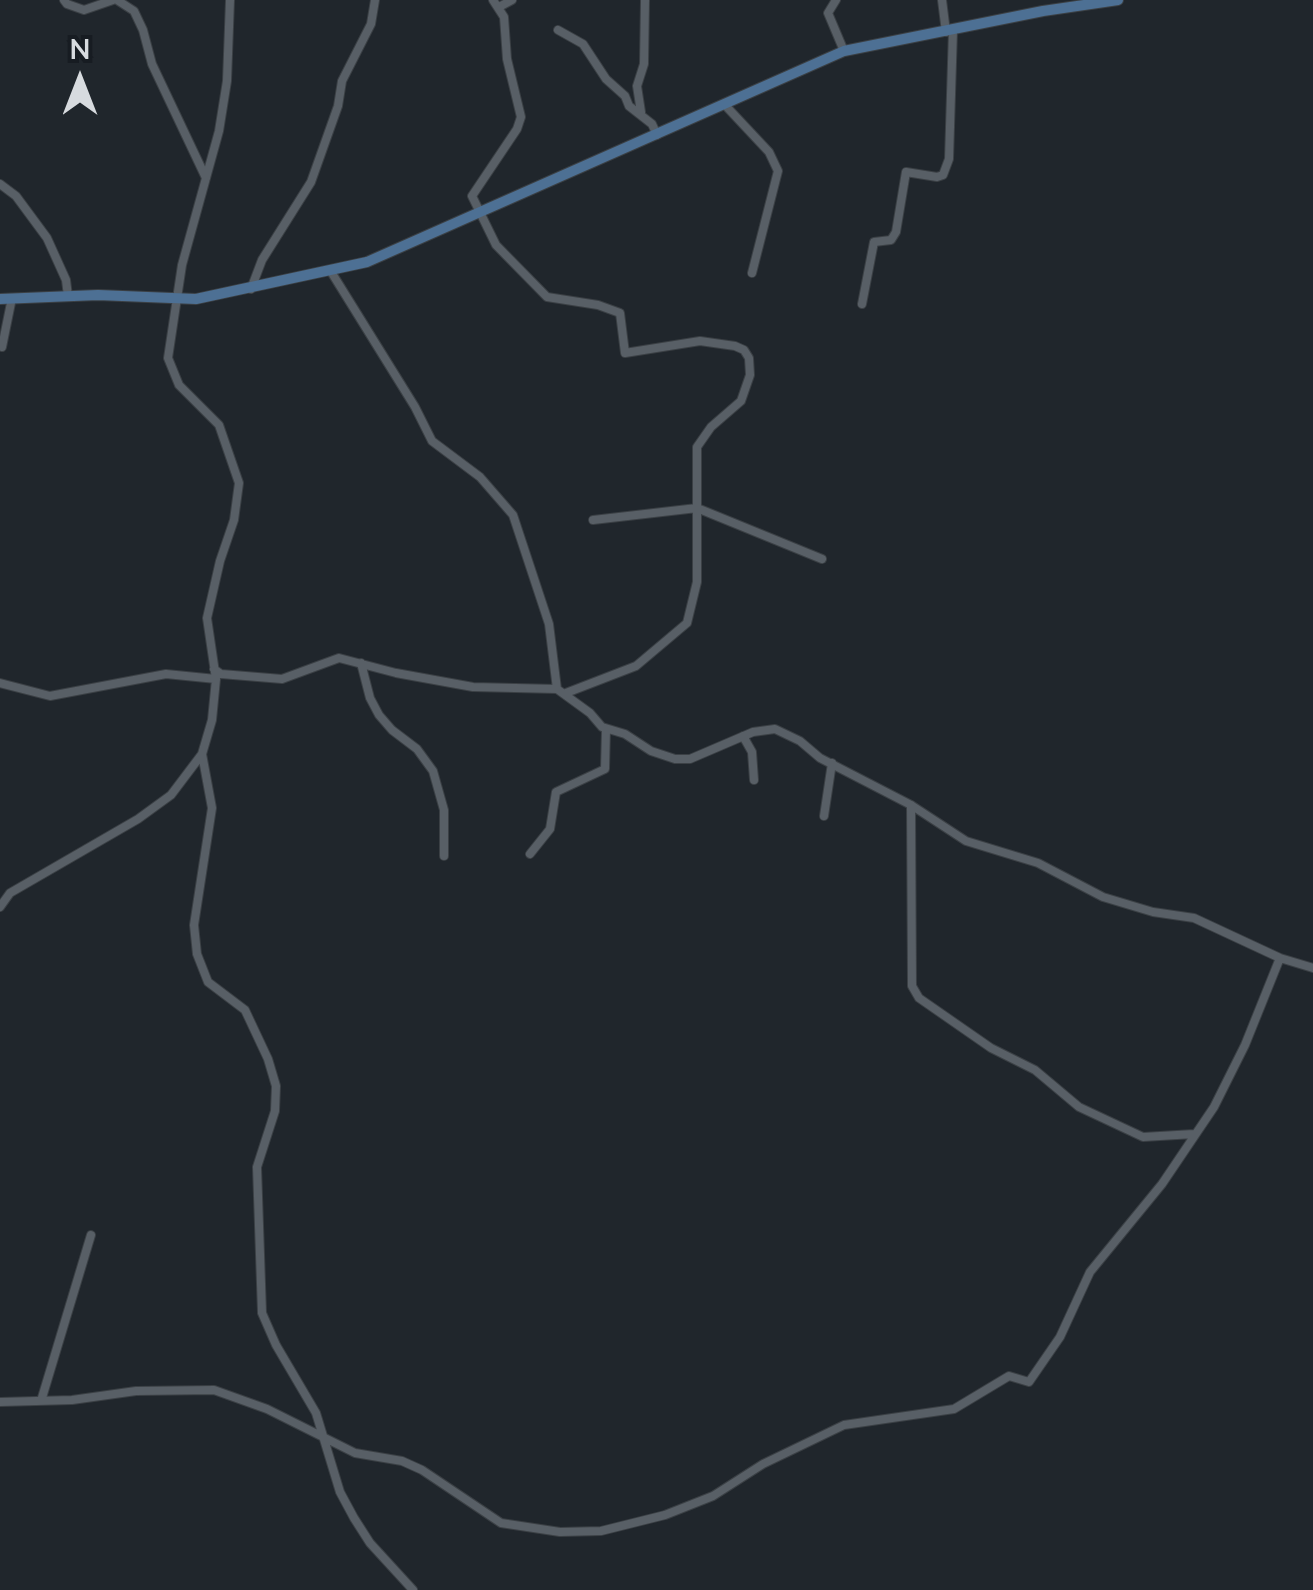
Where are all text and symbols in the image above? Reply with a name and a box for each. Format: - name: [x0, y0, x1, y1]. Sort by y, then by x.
- north arrow: [30, 30, 130, 130]
- text: N: [70, 31, 90, 69]

